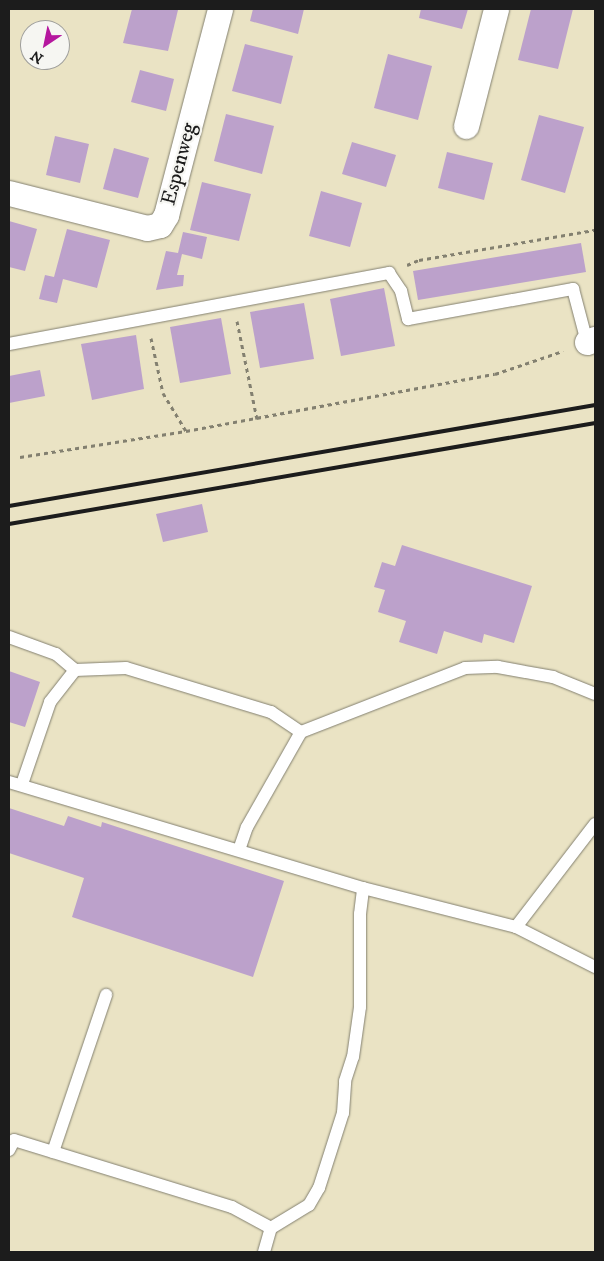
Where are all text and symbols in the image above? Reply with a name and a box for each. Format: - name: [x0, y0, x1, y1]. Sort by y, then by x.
- north arrow: [20, 20, 70, 70]
- text: N: [27, 46, 47, 67]
- street label: Espenweg: [156, 120, 202, 208]

